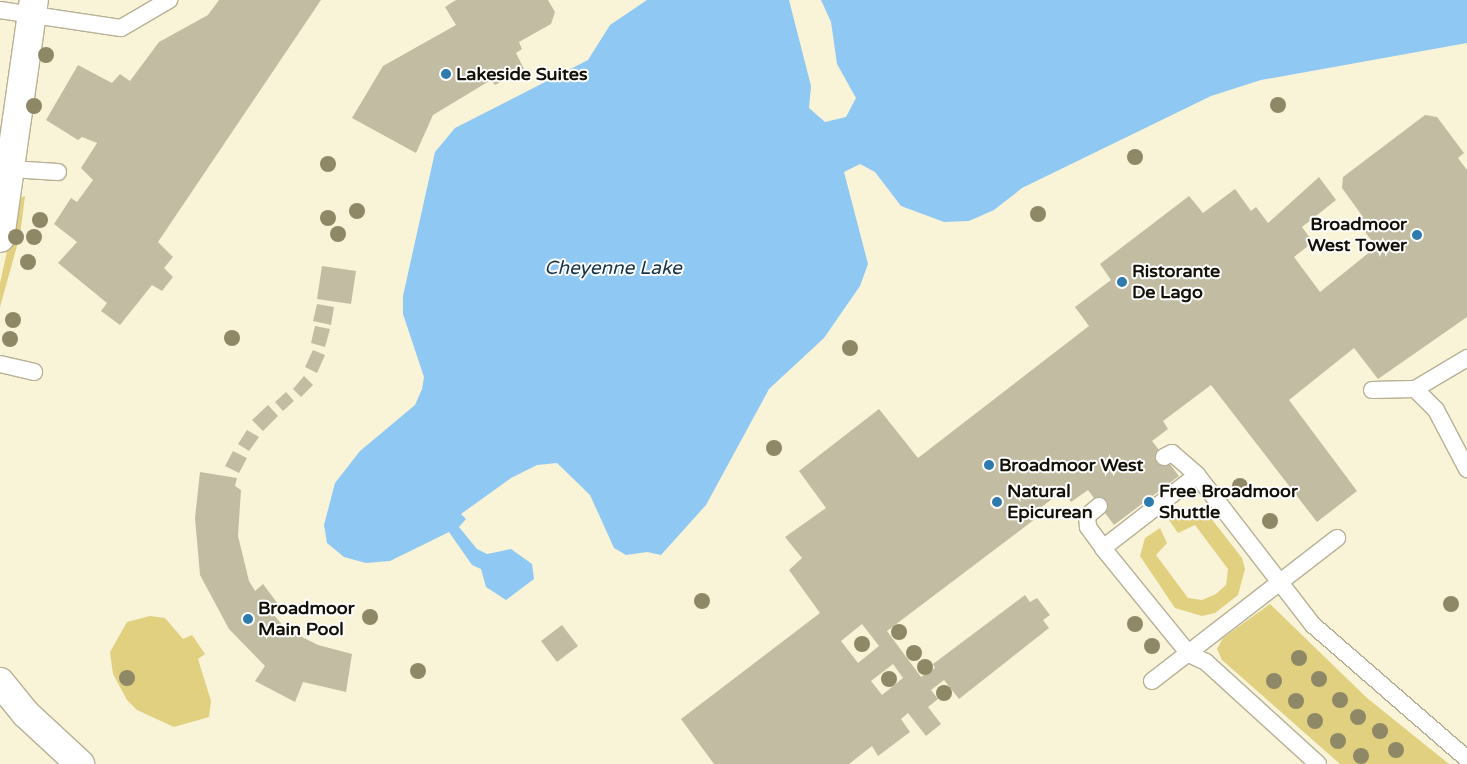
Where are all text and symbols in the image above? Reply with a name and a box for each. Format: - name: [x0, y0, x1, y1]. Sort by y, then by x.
- place label: Lakeside Suites: [456, 63, 588, 85]
- marker: Lakeside Suites: [440, 68, 452, 80]
- place label: Broadmoor West Tower: [1307, 214, 1407, 256]
- marker: Broadmoor West Tower: [1411, 229, 1423, 241]
- water label: Cheyenne Lake: [544, 258, 682, 280]
- place label: Ristorante De Lago: [1132, 261, 1220, 304]
- marker: Ristorante De Lago: [1116, 276, 1128, 288]
- place label: Broadmoor West: [999, 454, 1143, 476]
- marker: Broadmoor West: [983, 459, 995, 471]
- place label: Natural Epicurean: [1007, 481, 1093, 524]
- place label: Free Broadmoor Shuttle: [1159, 481, 1298, 524]
- marker: Natural Epicurean: [991, 496, 1003, 508]
- marker: Free Broadmoor Shuttle: [1143, 496, 1155, 508]
- place label: Broadmoor Main Pool: [258, 598, 355, 640]
- marker: Broadmoor Main Pool: [242, 613, 254, 625]

